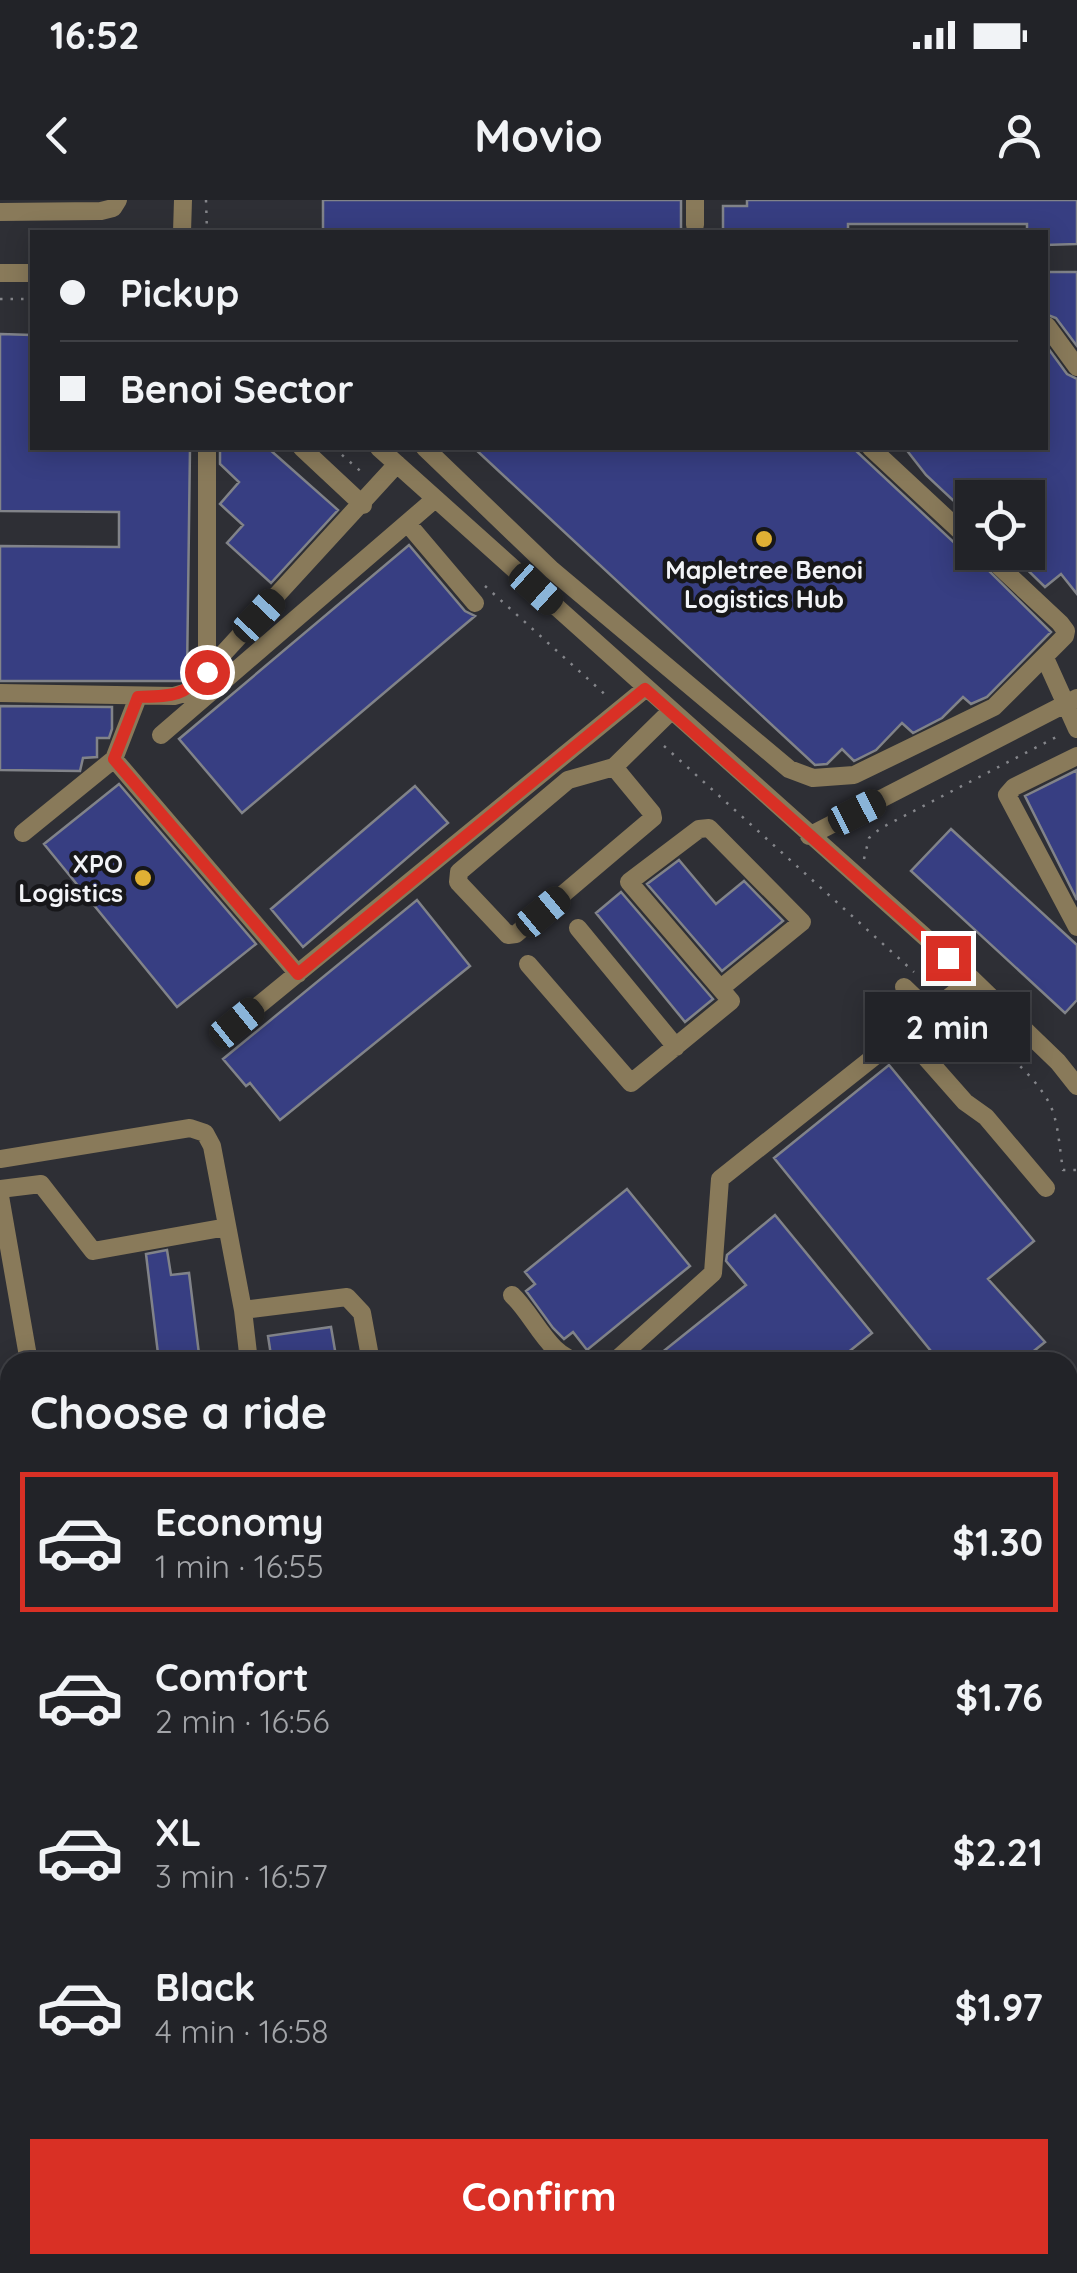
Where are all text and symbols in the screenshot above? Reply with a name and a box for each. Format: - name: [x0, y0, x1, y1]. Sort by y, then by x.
- text: 16:52: [50, 11, 140, 59]
- text: Movio: [474, 107, 603, 163]
- icon: back: [30, 108, 85, 163]
- icon: person: [992, 108, 1047, 163]
- text: Pickup: [120, 269, 239, 317]
- text: Benoi Sector: [120, 365, 354, 413]
- map controls: [955, 480, 1045, 570]
- button: locate: [955, 480, 1045, 570]
- marker: Mapletree Benoi Logistics Hub: [753, 528, 775, 550]
- place label: Mapletree Benoi Logistics Hub: [665, 554, 863, 614]
- car: [504, 558, 568, 620]
- car: [228, 584, 290, 648]
- route start: [185, 650, 230, 695]
- car: [823, 785, 891, 839]
- place label: XPO Logistics: [18, 848, 123, 908]
- marker: XPO Logistics: [132, 867, 154, 889]
- car: [510, 881, 576, 943]
- route end: [926, 936, 971, 981]
- car: [204, 992, 270, 1054]
- callout: 2 min: [866, 993, 1030, 1063]
- text: 2 min: [906, 1007, 989, 1047]
- text: Choose a ride: [30, 1384, 327, 1440]
- icon: car: [35, 1497, 125, 1587]
- text: Economy: [155, 1498, 324, 1546]
- text: $1.30: [952, 1518, 1043, 1566]
- text: 1 min · 16:55: [155, 1546, 324, 1586]
- icon: car: [35, 1652, 125, 1742]
- text: Comfort: [155, 1653, 309, 1701]
- text: $1.76: [955, 1673, 1043, 1721]
- text: 2 min · 16:56: [155, 1701, 329, 1741]
- icon: car: [35, 1807, 125, 1897]
- text: XL: [155, 1808, 201, 1856]
- text: $2.21: [953, 1828, 1043, 1876]
- text: 3 min · 16:57: [155, 1856, 328, 1896]
- icon: car: [35, 1962, 125, 2052]
- text: Black: [155, 1963, 255, 2011]
- text: $1.97: [955, 1983, 1043, 2031]
- text: 4 min · 16:58: [155, 2011, 329, 2051]
- button: Confirm: [30, 2139, 1048, 2254]

